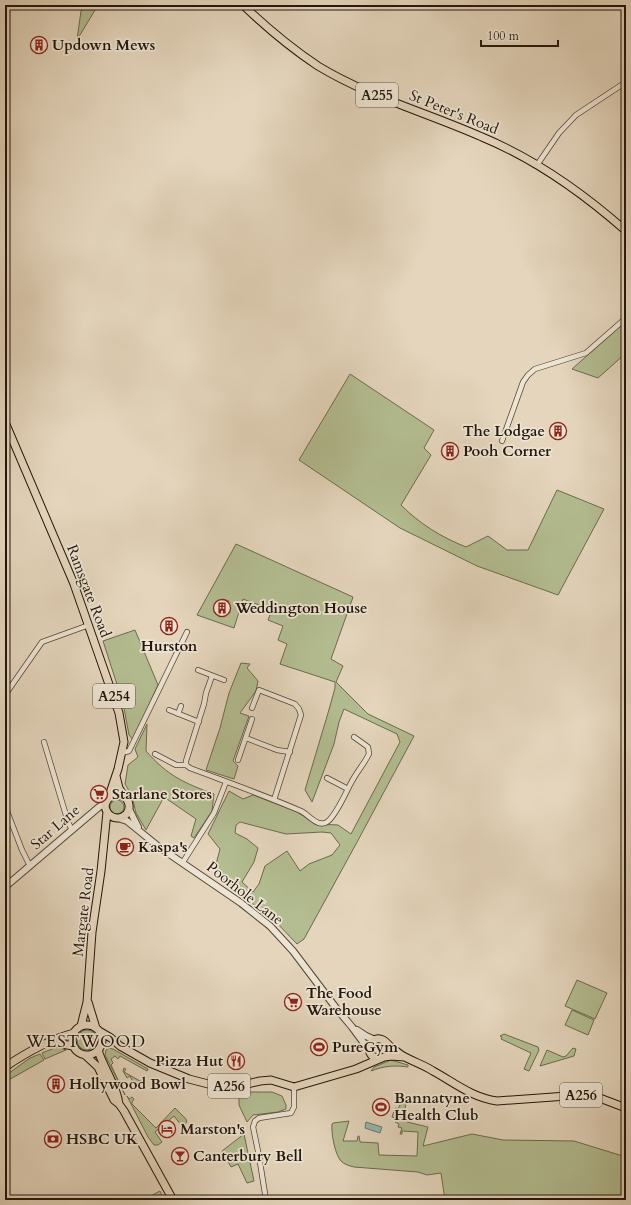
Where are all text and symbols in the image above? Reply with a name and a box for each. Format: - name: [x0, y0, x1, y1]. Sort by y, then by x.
- scale bar: [481, 22, 558, 48]
- text: 100 m: [487, 28, 520, 44]
- building icon: Updown Mews: [29, 35, 49, 55]
- place label: Updown Mews: [52, 35, 155, 55]
- road number: A255: [356, 83, 398, 107]
- street label: St Peter's Road: [406, 85, 502, 139]
- place label: The Lodgae: [463, 421, 545, 441]
- building icon: The Lodgae: [548, 421, 568, 441]
- building icon: Pooh Corner: [440, 441, 460, 461]
- place label: Pooh Corner: [463, 441, 552, 461]
- street label: Ramsgate Road: [62, 542, 116, 640]
- building icon: Weddington House: [212, 598, 232, 618]
- place label: Weddington House: [234, 598, 368, 618]
- building icon: Hurston: [159, 616, 179, 636]
- place label: Hurston: [141, 636, 198, 656]
- road number: A254: [93, 684, 135, 708]
- supermarket icon: Starlane Stores: [89, 784, 109, 804]
- place label: Starlane Stores: [112, 784, 212, 804]
- street label: Star Lane: [26, 800, 84, 854]
- cafe icon: Kaspa's: [115, 837, 135, 857]
- place label: Kaspa's: [138, 837, 188, 857]
- street label: Poorhole Lane: [202, 857, 288, 929]
- street label: Margate Road: [68, 866, 98, 958]
- place label: The Food Warehouse: [305, 983, 382, 1020]
- supermarket icon: The Food Warehouse: [283, 992, 303, 1012]
- district label: WESTWOOD: [25, 1030, 146, 1053]
- sports icon: PureGym: [309, 1037, 329, 1057]
- place label: PureGym: [332, 1037, 398, 1057]
- place label: Pizza Hut: [155, 1051, 224, 1071]
- restaurant icon: Pizza Hut: [226, 1051, 246, 1071]
- building icon: Hollywood Bowl: [46, 1074, 66, 1094]
- place label: Hollywood Bowl: [69, 1074, 186, 1094]
- road number: A256: [208, 1074, 250, 1098]
- road number: A256: [560, 1083, 602, 1107]
- place label: Bannatyne Health Club: [394, 1088, 479, 1125]
- sports icon: Bannatyne Health Club: [371, 1097, 391, 1117]
- hotel icon: Marston's: [157, 1119, 177, 1139]
- place label: Marston's: [180, 1119, 245, 1139]
- bank icon: HSBC UK: [43, 1129, 63, 1149]
- place label: HSBC UK: [66, 1129, 139, 1149]
- bar icon: Canterbury Bell: [170, 1146, 190, 1166]
- place label: Canterbury Bell: [193, 1146, 303, 1166]

